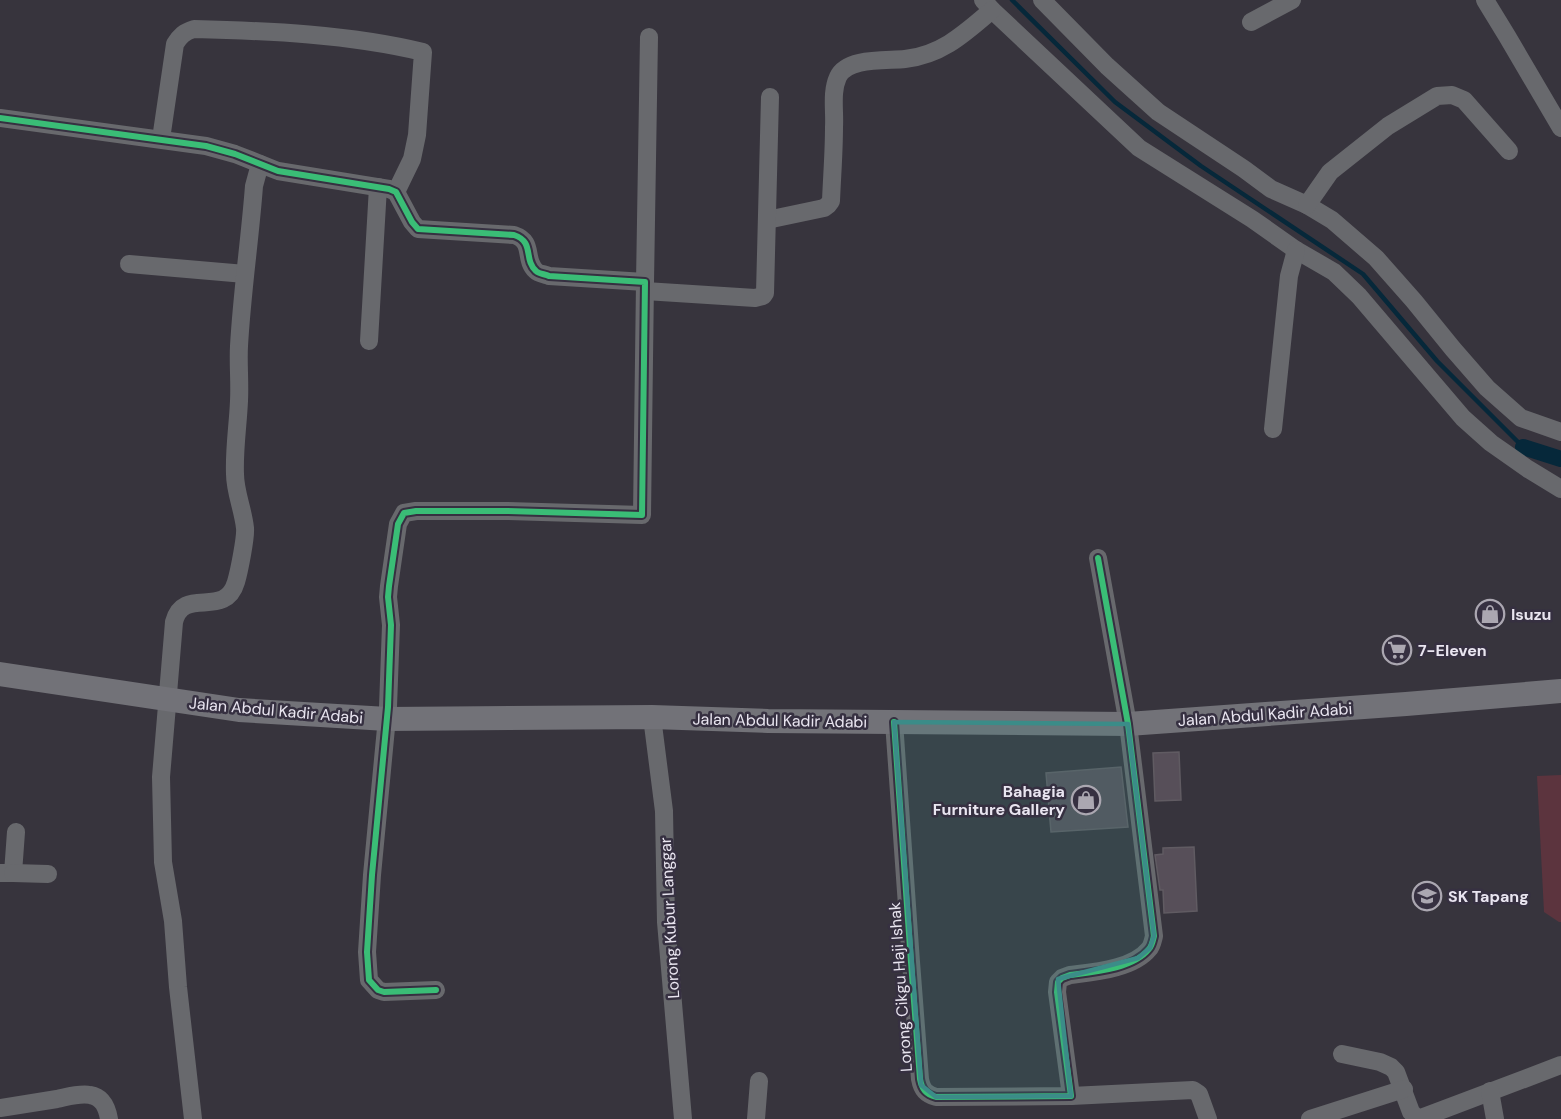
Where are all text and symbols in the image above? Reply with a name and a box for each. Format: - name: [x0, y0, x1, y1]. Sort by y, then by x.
- shop icon: Isuzu: [1474, 598, 1506, 630]
- place label: Isuzu: [1511, 604, 1551, 625]
- supermarket icon: 7-Eleven: [1381, 634, 1413, 666]
- place label: 7-Eleven: [1418, 640, 1487, 661]
- street label: Jalan Abdul Kadir Adabi: [188, 692, 364, 729]
- street label: Jalan Abdul Kadir Adabi: [1177, 698, 1353, 731]
- street label: Jalan Abdul Kadir Adabi: [693, 708, 867, 733]
- place label: Bahagia Furniture Gallery: [933, 781, 1065, 820]
- shop icon: Bahagia Furniture Gallery: [1070, 784, 1102, 816]
- street label: Lorong Kubur Langgar: [655, 837, 684, 999]
- school or university icon: SK Tapang: [1411, 880, 1443, 912]
- place label: SK Tapang: [1448, 886, 1529, 907]
- street label: Lorong Cikgu Haji Ishak: [884, 901, 917, 1073]

